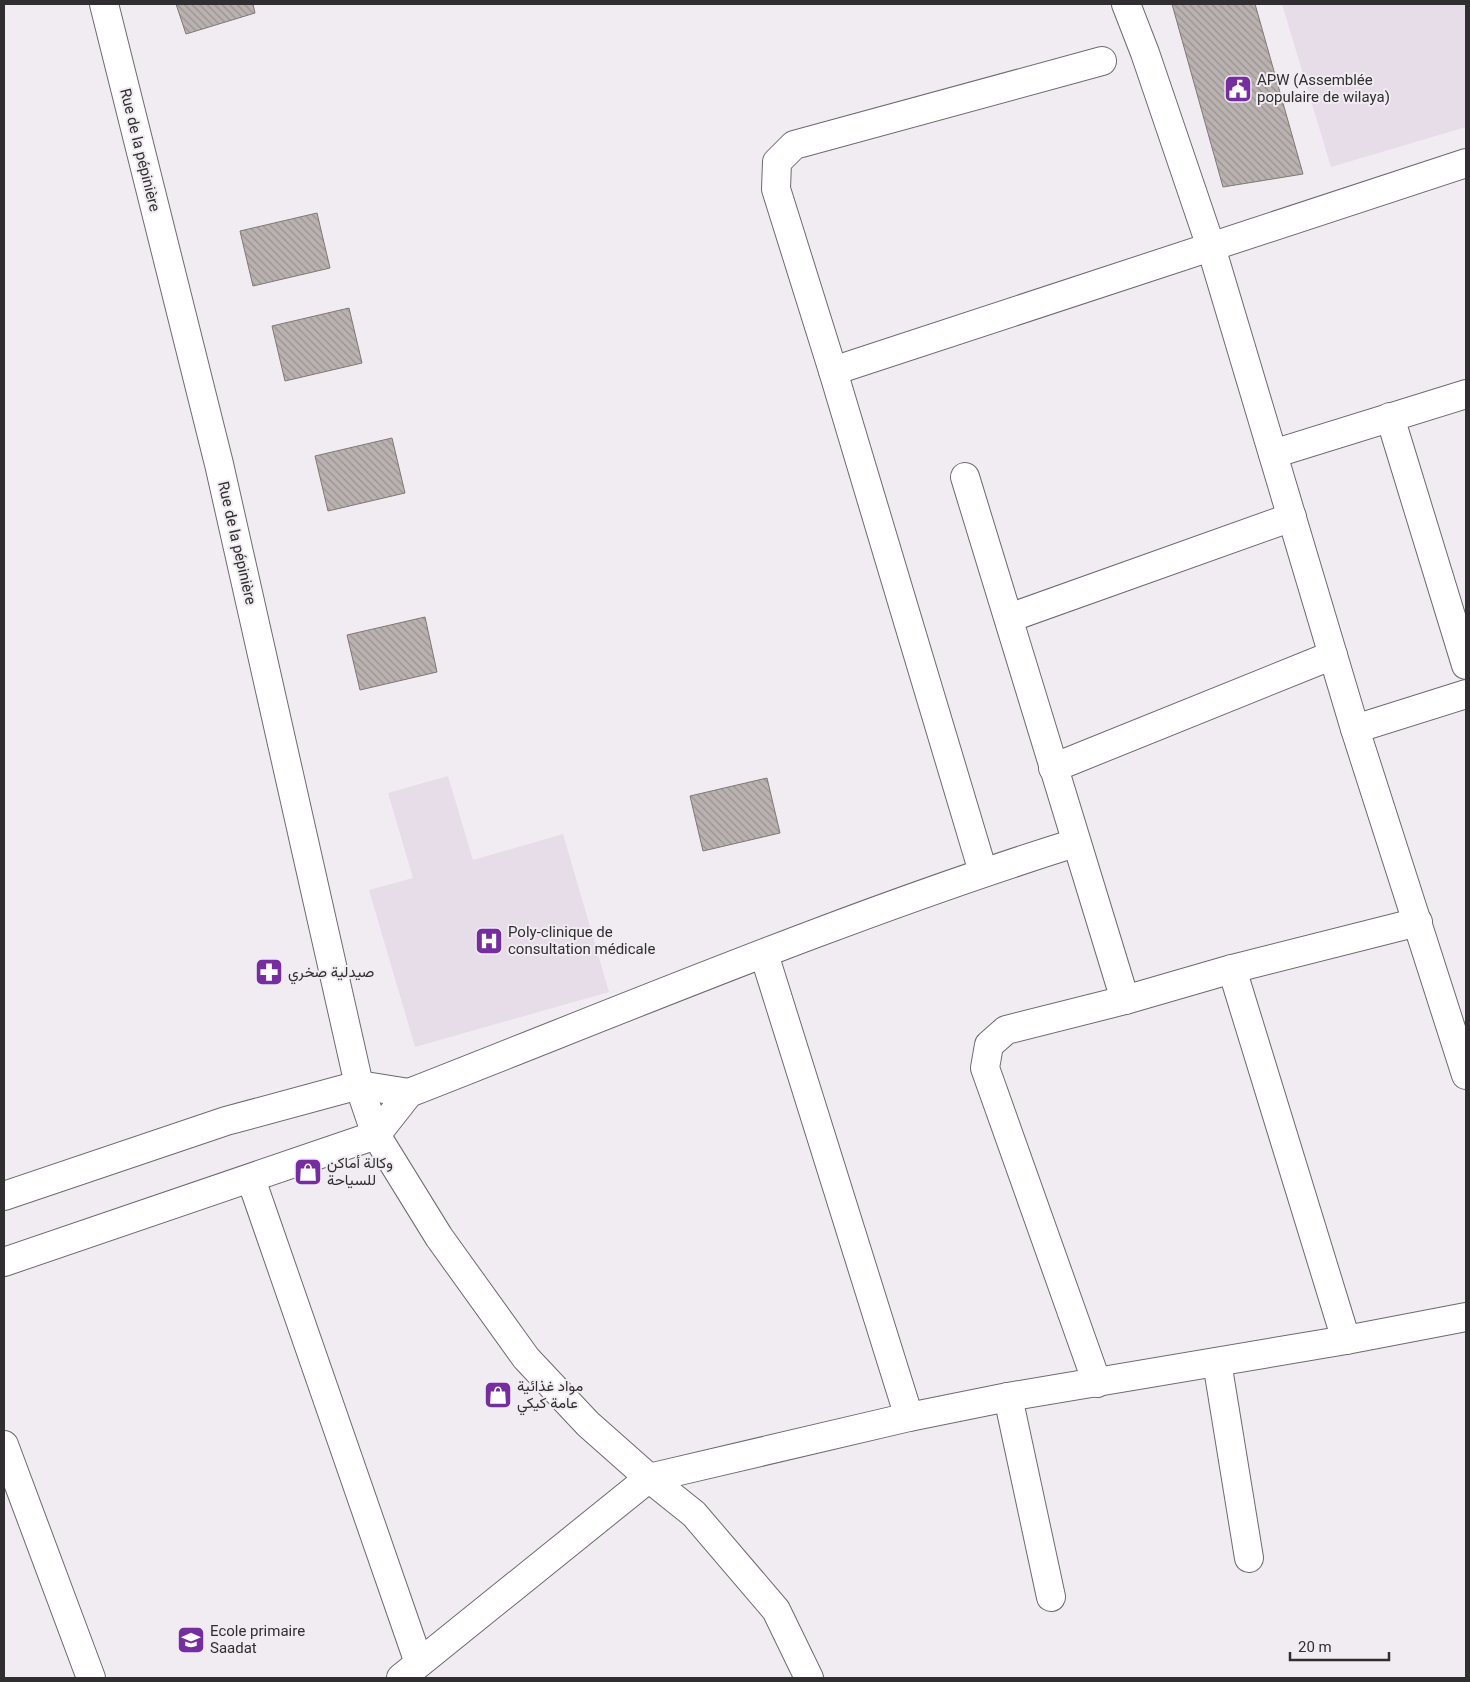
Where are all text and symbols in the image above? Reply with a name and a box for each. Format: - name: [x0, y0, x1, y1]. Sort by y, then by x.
- place label: APW (Assemblée populaire de wilaya): [1257, 71, 1390, 106]
- public building icon: APW (Assemblée populaire de wilaya): [1223, 74, 1253, 104]
- street label: Rue de la pépinière: [116, 87, 164, 213]
- street label: Rue de la pépinière: [214, 480, 260, 606]
- place label: Poly-clinique de consultation médicale: [508, 923, 655, 958]
- hospital icon: Poly-clinique de consultation médicale: [474, 926, 504, 956]
- pharmacy icon: صيدلية صخري: [254, 957, 284, 987]
- place label: صيدلية صخري: [288, 963, 374, 985]
- place label: وكالة أماكن للسياحة: [327, 1154, 393, 1189]
- shop icon: وكالة أماكن للسياحة: [293, 1157, 323, 1187]
- place label: مواد غذائية عامة كيكي: [517, 1377, 583, 1416]
- shop icon: مواد غذائية عامة كيكي: [483, 1380, 513, 1410]
- place label: Ecole primaire Saadat: [210, 1622, 305, 1657]
- school or university icon: Ecole primaire Saadat: [176, 1625, 206, 1655]
- scale bar: [1290, 1630, 1389, 1662]
- text: 20 m: [1298, 1638, 1332, 1656]

